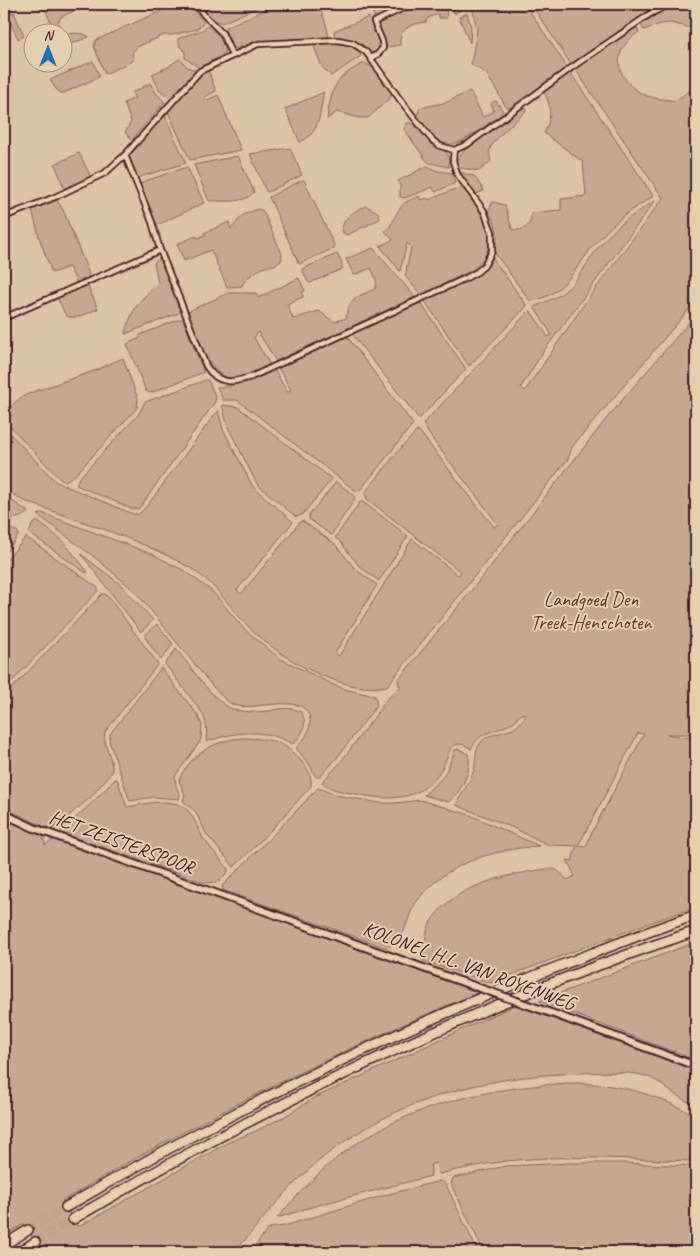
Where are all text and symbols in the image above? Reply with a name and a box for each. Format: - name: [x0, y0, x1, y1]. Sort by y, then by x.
- north arrow: [22, 22, 72, 72]
- text: N: [44, 27, 55, 44]
- park label: Landgoed Den Treek-Henschoten: [530, 587, 653, 635]
- street label: HET ZEISTERSPOOR: [46, 804, 200, 881]
- street label: KOLONEL H.L. VAN ROYENWEG: [360, 916, 580, 1017]

